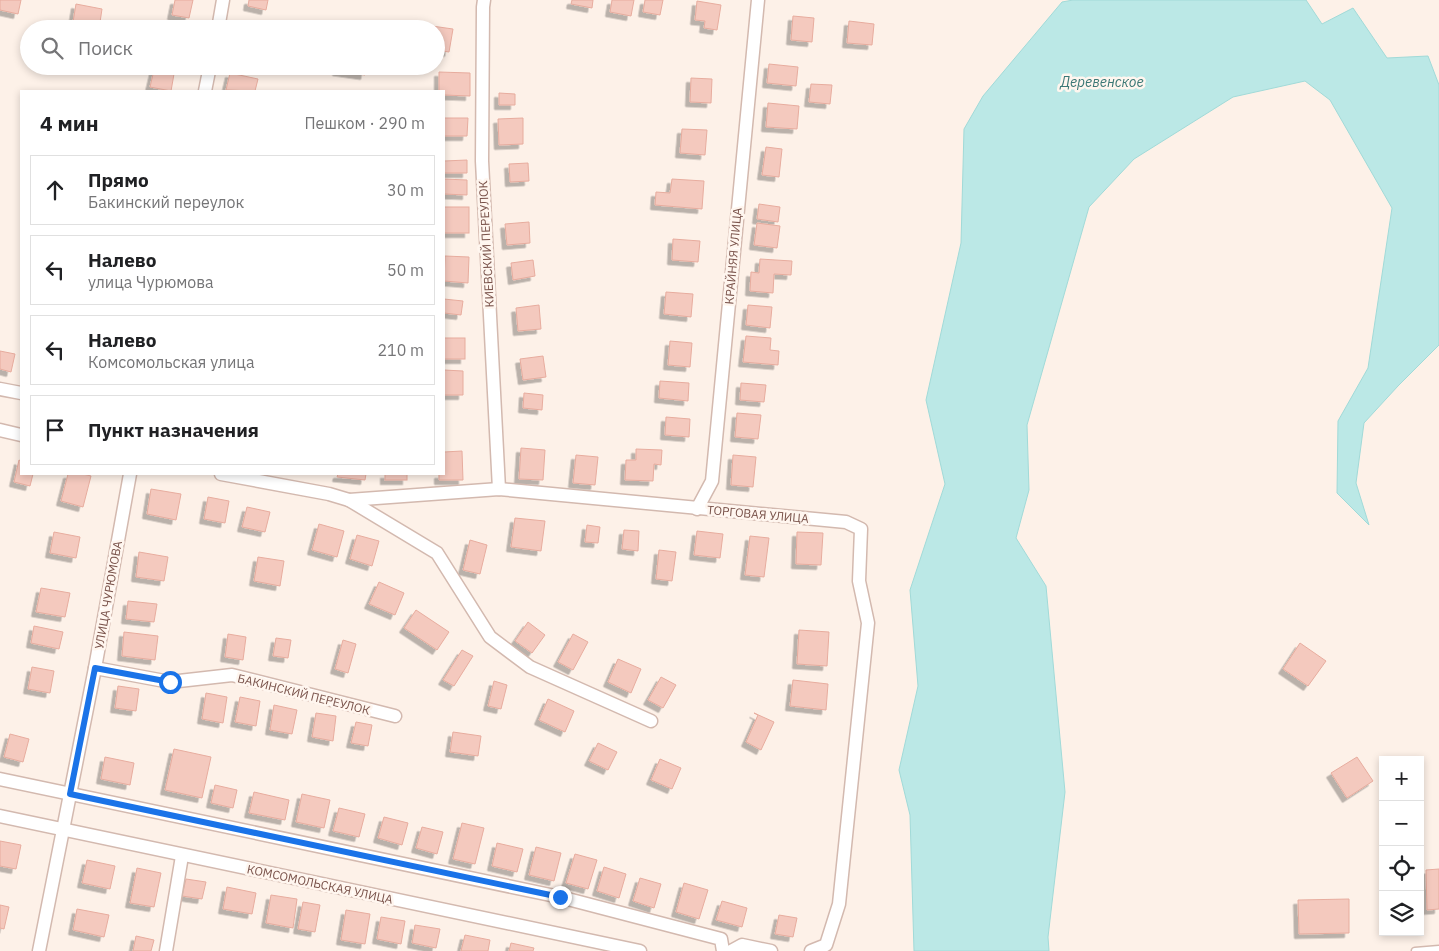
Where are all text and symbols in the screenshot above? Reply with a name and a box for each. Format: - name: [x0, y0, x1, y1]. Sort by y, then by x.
- search box: [20, 20, 445, 75]
- icon: search: [38, 34, 66, 62]
- text: Поиск: [78, 36, 133, 60]
- water label: Деревенское: [1058, 73, 1144, 91]
- text: 4 мин: [40, 109, 99, 137]
- text: Пешком · 290 m: [304, 113, 425, 133]
- text: Прямо: [88, 168, 149, 192]
- icon: ahead: [41, 176, 69, 204]
- text: 30 m: [387, 180, 424, 200]
- street label: КИЕВСКИЙ ПЕРЕУЛОК: [475, 180, 497, 308]
- text: Бакинский переулок: [88, 192, 244, 212]
- street label: КРАЙНЯЯ УЛИЦА: [721, 207, 745, 305]
- text: Налево: [88, 248, 157, 272]
- icon: left: [41, 256, 69, 284]
- text: 50 m: [387, 260, 424, 280]
- text: улица Чурюмова: [88, 272, 214, 292]
- text: Налево: [88, 328, 157, 352]
- icon: left: [41, 336, 69, 364]
- text: 210 m: [377, 340, 424, 360]
- text: Комсомольская улица: [88, 352, 254, 372]
- icon: arrive: [41, 416, 69, 444]
- text: Пункт назначения: [88, 418, 259, 442]
- street label: ТОРГОВАЯ УЛИЦА: [706, 502, 810, 526]
- street label: УЛИЦА ЧУРЮМОВА: [91, 539, 125, 650]
- street label: БАКИНСКИЙ ПЕРЕУЛОК: [236, 670, 372, 718]
- route start: [159, 671, 182, 694]
- map controls: [1379, 756, 1424, 936]
- button: +: [1379, 756, 1424, 801]
- button: −: [1379, 801, 1424, 846]
- button: locate: [1379, 846, 1424, 891]
- street label: КОМСОМОЛЬСКАЯ УЛИЦА: [246, 861, 395, 907]
- route end: [549, 886, 572, 909]
- button: layers: [1379, 891, 1424, 936]

